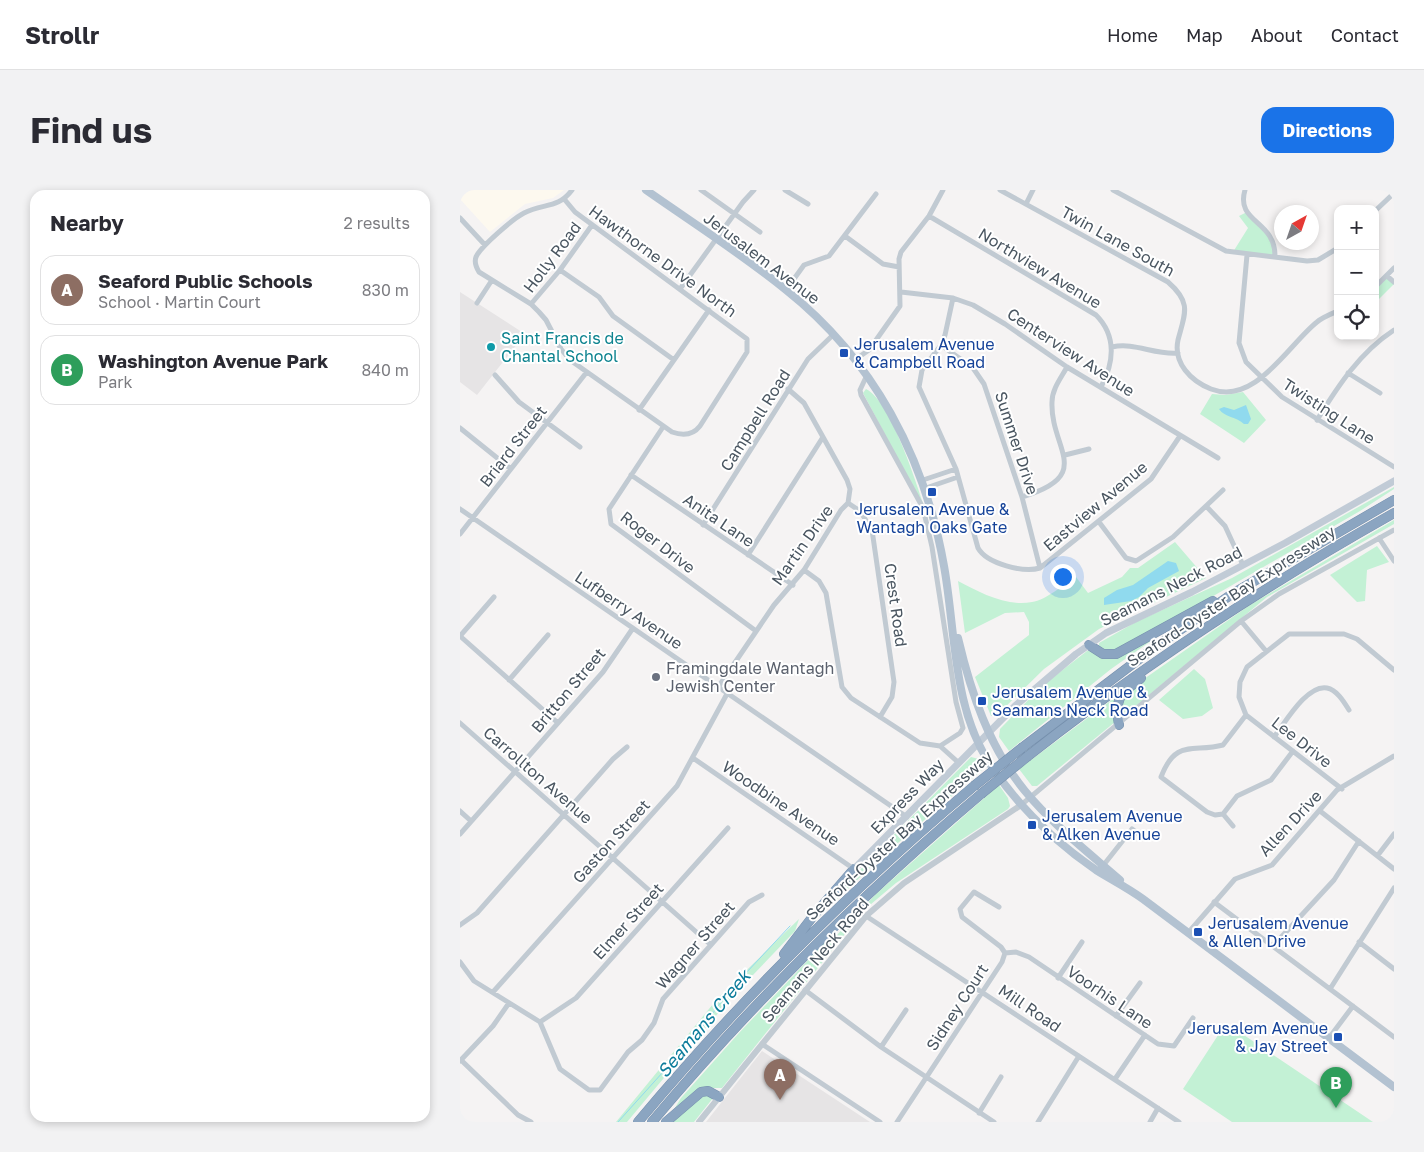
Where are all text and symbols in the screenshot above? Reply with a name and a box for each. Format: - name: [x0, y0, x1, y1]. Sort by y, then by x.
- text: Strollr: [25, 20, 99, 49]
- text: Home: [1107, 24, 1158, 46]
- text: Map: [1186, 24, 1223, 46]
- text: About: [1251, 24, 1303, 46]
- text: Contact: [1331, 24, 1399, 46]
- button: Directions: [1261, 107, 1394, 153]
- text: Find us: [30, 109, 152, 151]
- street label: Hawthorne Drive North: [585, 201, 741, 321]
- street label: Twin Lane South: [1058, 202, 1178, 280]
- north arrow: [1274, 205, 1319, 250]
- map controls: [1334, 205, 1379, 340]
- button: +: [1334, 205, 1379, 250]
- street label: Jerusalem Avenue: [700, 208, 824, 308]
- text: Nearby: [50, 210, 124, 236]
- text: 2 results: [344, 213, 410, 233]
- street label: Holly Road: [519, 218, 585, 296]
- street label: Northview Avenue: [975, 223, 1105, 313]
- button: −: [1334, 250, 1379, 295]
- text: Seaford Public Schools: [98, 269, 313, 292]
- text: A: [61, 280, 73, 300]
- text: 830 m: [362, 280, 409, 300]
- text: School · Martin Court: [98, 292, 261, 312]
- button: locate: [1334, 295, 1379, 340]
- street label: Centerview Avenue: [1003, 303, 1139, 401]
- place label: Saint Francis de Chantal School: [501, 328, 624, 366]
- place label: Jerusalem Avenue & Campbell Road: [854, 334, 994, 372]
- marker: Saint Francis de Chantal School: [485, 341, 497, 353]
- marker: Jerusalem Avenue & Campbell Road: [838, 347, 850, 359]
- text: Washington Avenue Park: [98, 349, 328, 372]
- text: B: [61, 360, 73, 380]
- text: 840 m: [361, 360, 409, 380]
- street label: Campbell Road: [716, 365, 794, 475]
- text: Park: [98, 372, 133, 392]
- street label: Twisting Lane: [1279, 374, 1379, 448]
- street label: Summer Drive: [991, 389, 1043, 497]
- street label: Briard Street: [475, 401, 551, 491]
- street label: Eastview Avenue: [1039, 457, 1151, 555]
- marker: Jerusalem Avenue & Wantagh Oaks Gate: [926, 486, 938, 498]
- street label: Anita Lane: [680, 489, 758, 551]
- place label: Jerusalem Avenue & Wantagh Oaks Gate: [854, 499, 1010, 537]
- street label: Martin Drive: [767, 501, 837, 589]
- street label: Roger Drive: [617, 507, 699, 577]
- street label: Seaford-Oyster Bay Expressway: [1123, 521, 1339, 671]
- street label: Seamans Neck Road: [1097, 542, 1245, 630]
- street label: Crest Road: [880, 562, 912, 648]
- your location: [1050, 564, 1076, 590]
- street label: Lufberry Avenue: [571, 567, 687, 653]
- street label: Britton Street: [527, 643, 609, 737]
- place label: Framingdale Wantagh Jewish Center: [666, 658, 834, 696]
- marker: Framingdale Wantagh Jewish Center: [650, 671, 662, 683]
- place label: Jerusalem Avenue & Seamans Neck Road: [992, 682, 1148, 720]
- marker: Jerusalem Avenue & Seamans Neck Road: [976, 695, 988, 707]
- street label: Lee Drive: [1268, 712, 1336, 772]
- street label: Carrollton Avenue: [479, 722, 597, 828]
- street label: Seaford-Oyster Bay Expressway: [801, 746, 997, 924]
- street label: Express Way: [866, 754, 948, 838]
- street label: Woodbine Avenue: [718, 756, 844, 850]
- street label: Allen Drive: [1254, 786, 1326, 860]
- street label: Gaston Street: [568, 795, 654, 887]
- place label: Jerusalem Avenue & Alken Avenue: [1042, 806, 1182, 844]
- marker: Jerusalem Avenue & Alken Avenue: [1026, 819, 1038, 831]
- street label: Elmer Street: [588, 879, 668, 963]
- street label: Seamans Neck Road: [757, 894, 873, 1026]
- street label: Wagner Street: [651, 897, 739, 993]
- place label: Jerusalem Avenue & Allen Drive: [1208, 913, 1348, 951]
- marker: Jerusalem Avenue & Allen Drive: [1192, 926, 1204, 938]
- street label: Sidney Court: [922, 960, 992, 1054]
- street label: Voorhis Lane: [1063, 961, 1157, 1033]
- water label: Seamans Creek: [652, 964, 756, 1082]
- street label: Mill Road: [995, 980, 1065, 1036]
- place label: Jerusalem Avenue & Jay Street: [1188, 1018, 1328, 1056]
- marker: Jerusalem Avenue & Jay Street: [1332, 1031, 1344, 1043]
- pin: A: [764, 1059, 796, 1100]
- pin: B: [1320, 1067, 1352, 1108]

